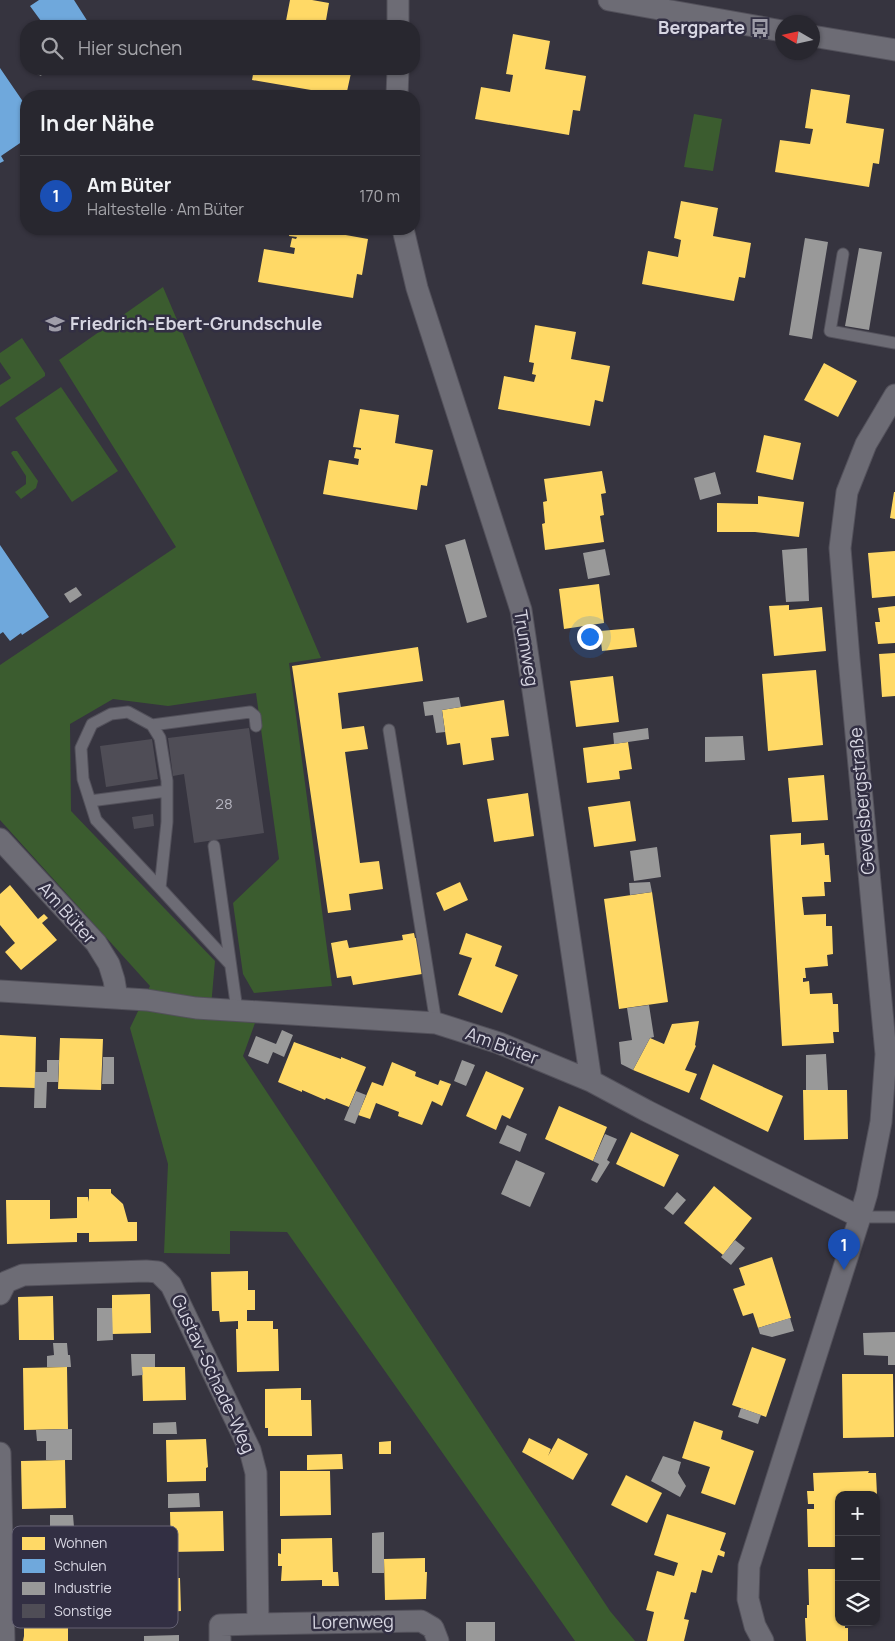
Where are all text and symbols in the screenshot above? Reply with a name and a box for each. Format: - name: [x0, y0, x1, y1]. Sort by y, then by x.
- place label: Bergparte: [658, 15, 745, 39]
- north arrow: [775, 15, 820, 60]
- bus stop icon: Bergparte: [749, 17, 771, 39]
- search box: [20, 20, 420, 75]
- icon: search: [38, 34, 66, 62]
- text: Hier suchen: [78, 35, 182, 61]
- text: In der Nähe: [40, 109, 154, 137]
- text: Am Büter: [87, 172, 171, 198]
- text: 1: [52, 185, 60, 207]
- text: 170 m: [359, 185, 400, 207]
- text: Haltestelle · Am Büter: [87, 198, 244, 220]
- place label: Friedrich-Ebert-Grundschule: [70, 311, 323, 335]
- school or university icon: Friedrich-Ebert-Grundschule: [44, 313, 66, 335]
- street label: Trumweg: [509, 608, 545, 688]
- your location: [577, 624, 603, 650]
- street label: Gevelsbergstraße: [843, 726, 879, 876]
- house number: 28: [215, 793, 233, 814]
- street label: Am Büter: [33, 876, 102, 949]
- street label: Am Büter: [463, 1021, 543, 1069]
- pin: 1: [828, 1229, 860, 1270]
- street label: Gustav-Schade-Weg: [166, 1290, 261, 1457]
- map controls: [835, 1491, 880, 1626]
- button: +: [835, 1491, 880, 1536]
- legend: [12, 1526, 178, 1628]
- text: Wohnen: [54, 1533, 107, 1552]
- button: −: [835, 1536, 880, 1581]
- text: Schulen: [54, 1556, 107, 1575]
- text: Industrie: [54, 1578, 112, 1597]
- button: layers: [835, 1581, 880, 1626]
- text: Sonstige: [54, 1601, 112, 1620]
- street label: Lorenweg: [312, 1608, 394, 1634]

